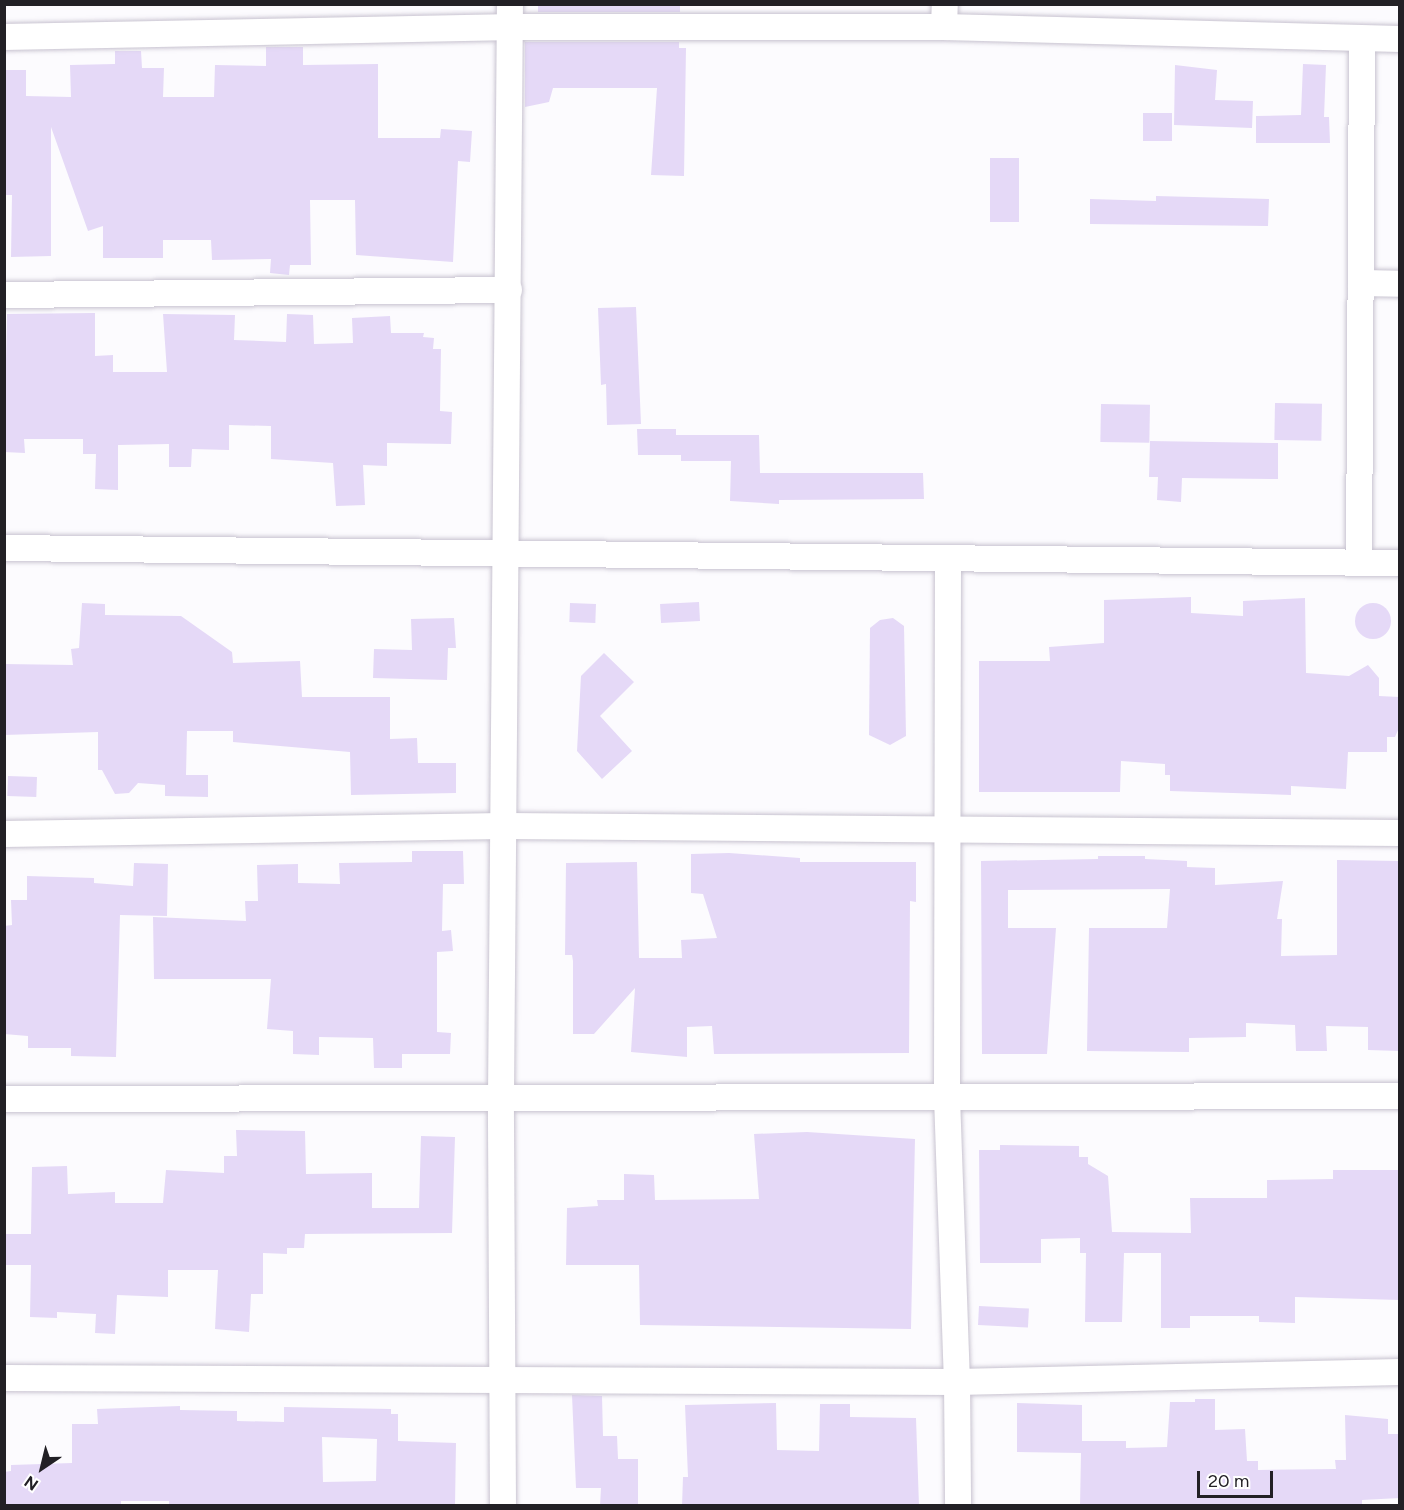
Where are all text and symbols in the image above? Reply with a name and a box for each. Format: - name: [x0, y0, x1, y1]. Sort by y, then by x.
- north arrow: [12, 1438, 72, 1498]
- scale bar: [1200, 1459, 1276, 1497]
- text: 20 m: [1208, 1470, 1249, 1492]
- text: N: [21, 1472, 42, 1494]

